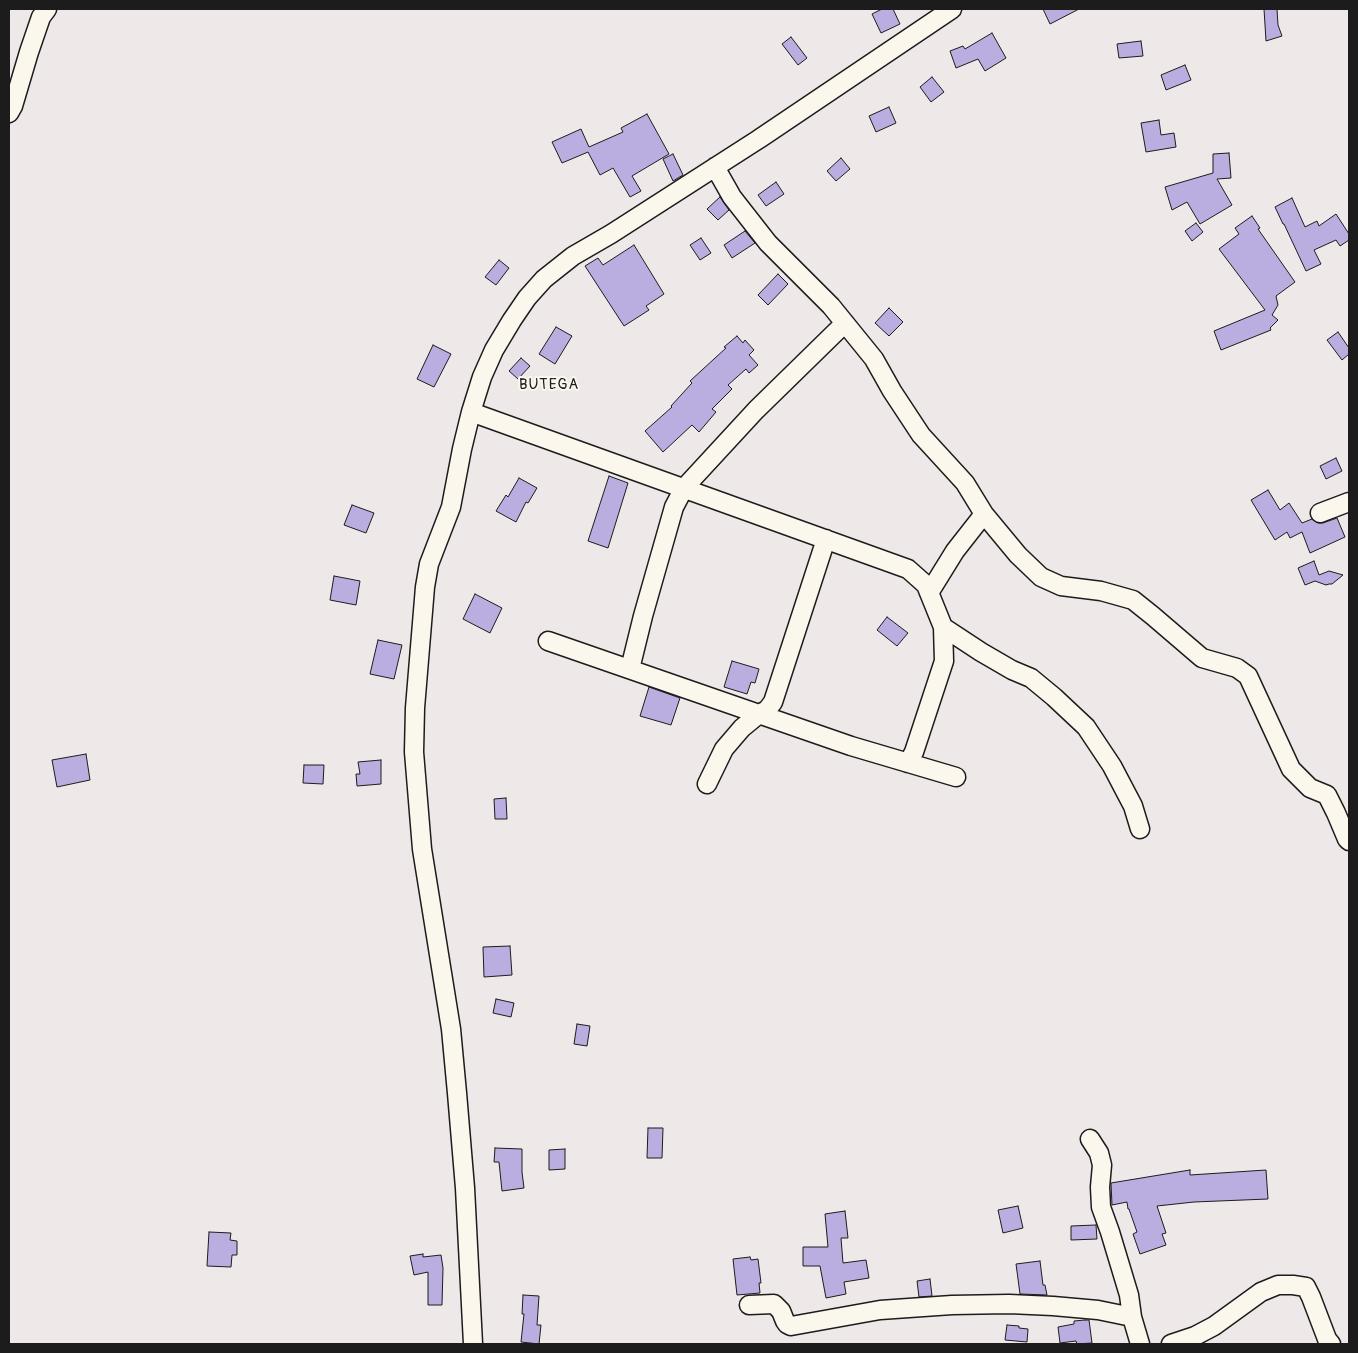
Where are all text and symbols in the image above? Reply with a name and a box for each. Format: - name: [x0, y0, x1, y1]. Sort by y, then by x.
- district label: BUTEGA: [518, 376, 580, 394]

